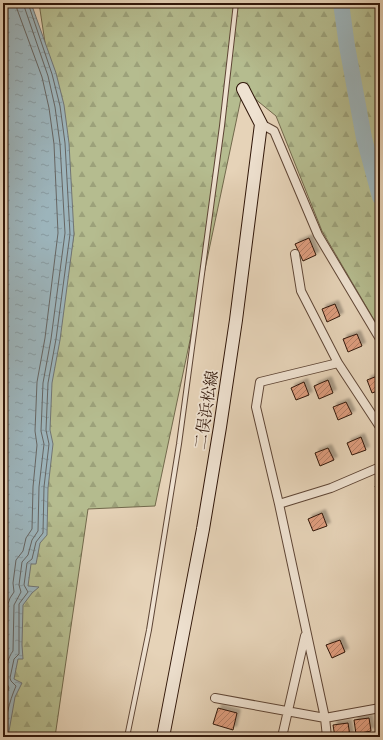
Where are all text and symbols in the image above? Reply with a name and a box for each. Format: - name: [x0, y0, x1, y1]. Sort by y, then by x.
- street label: 二俣浜松線: [190, 369, 222, 451]

